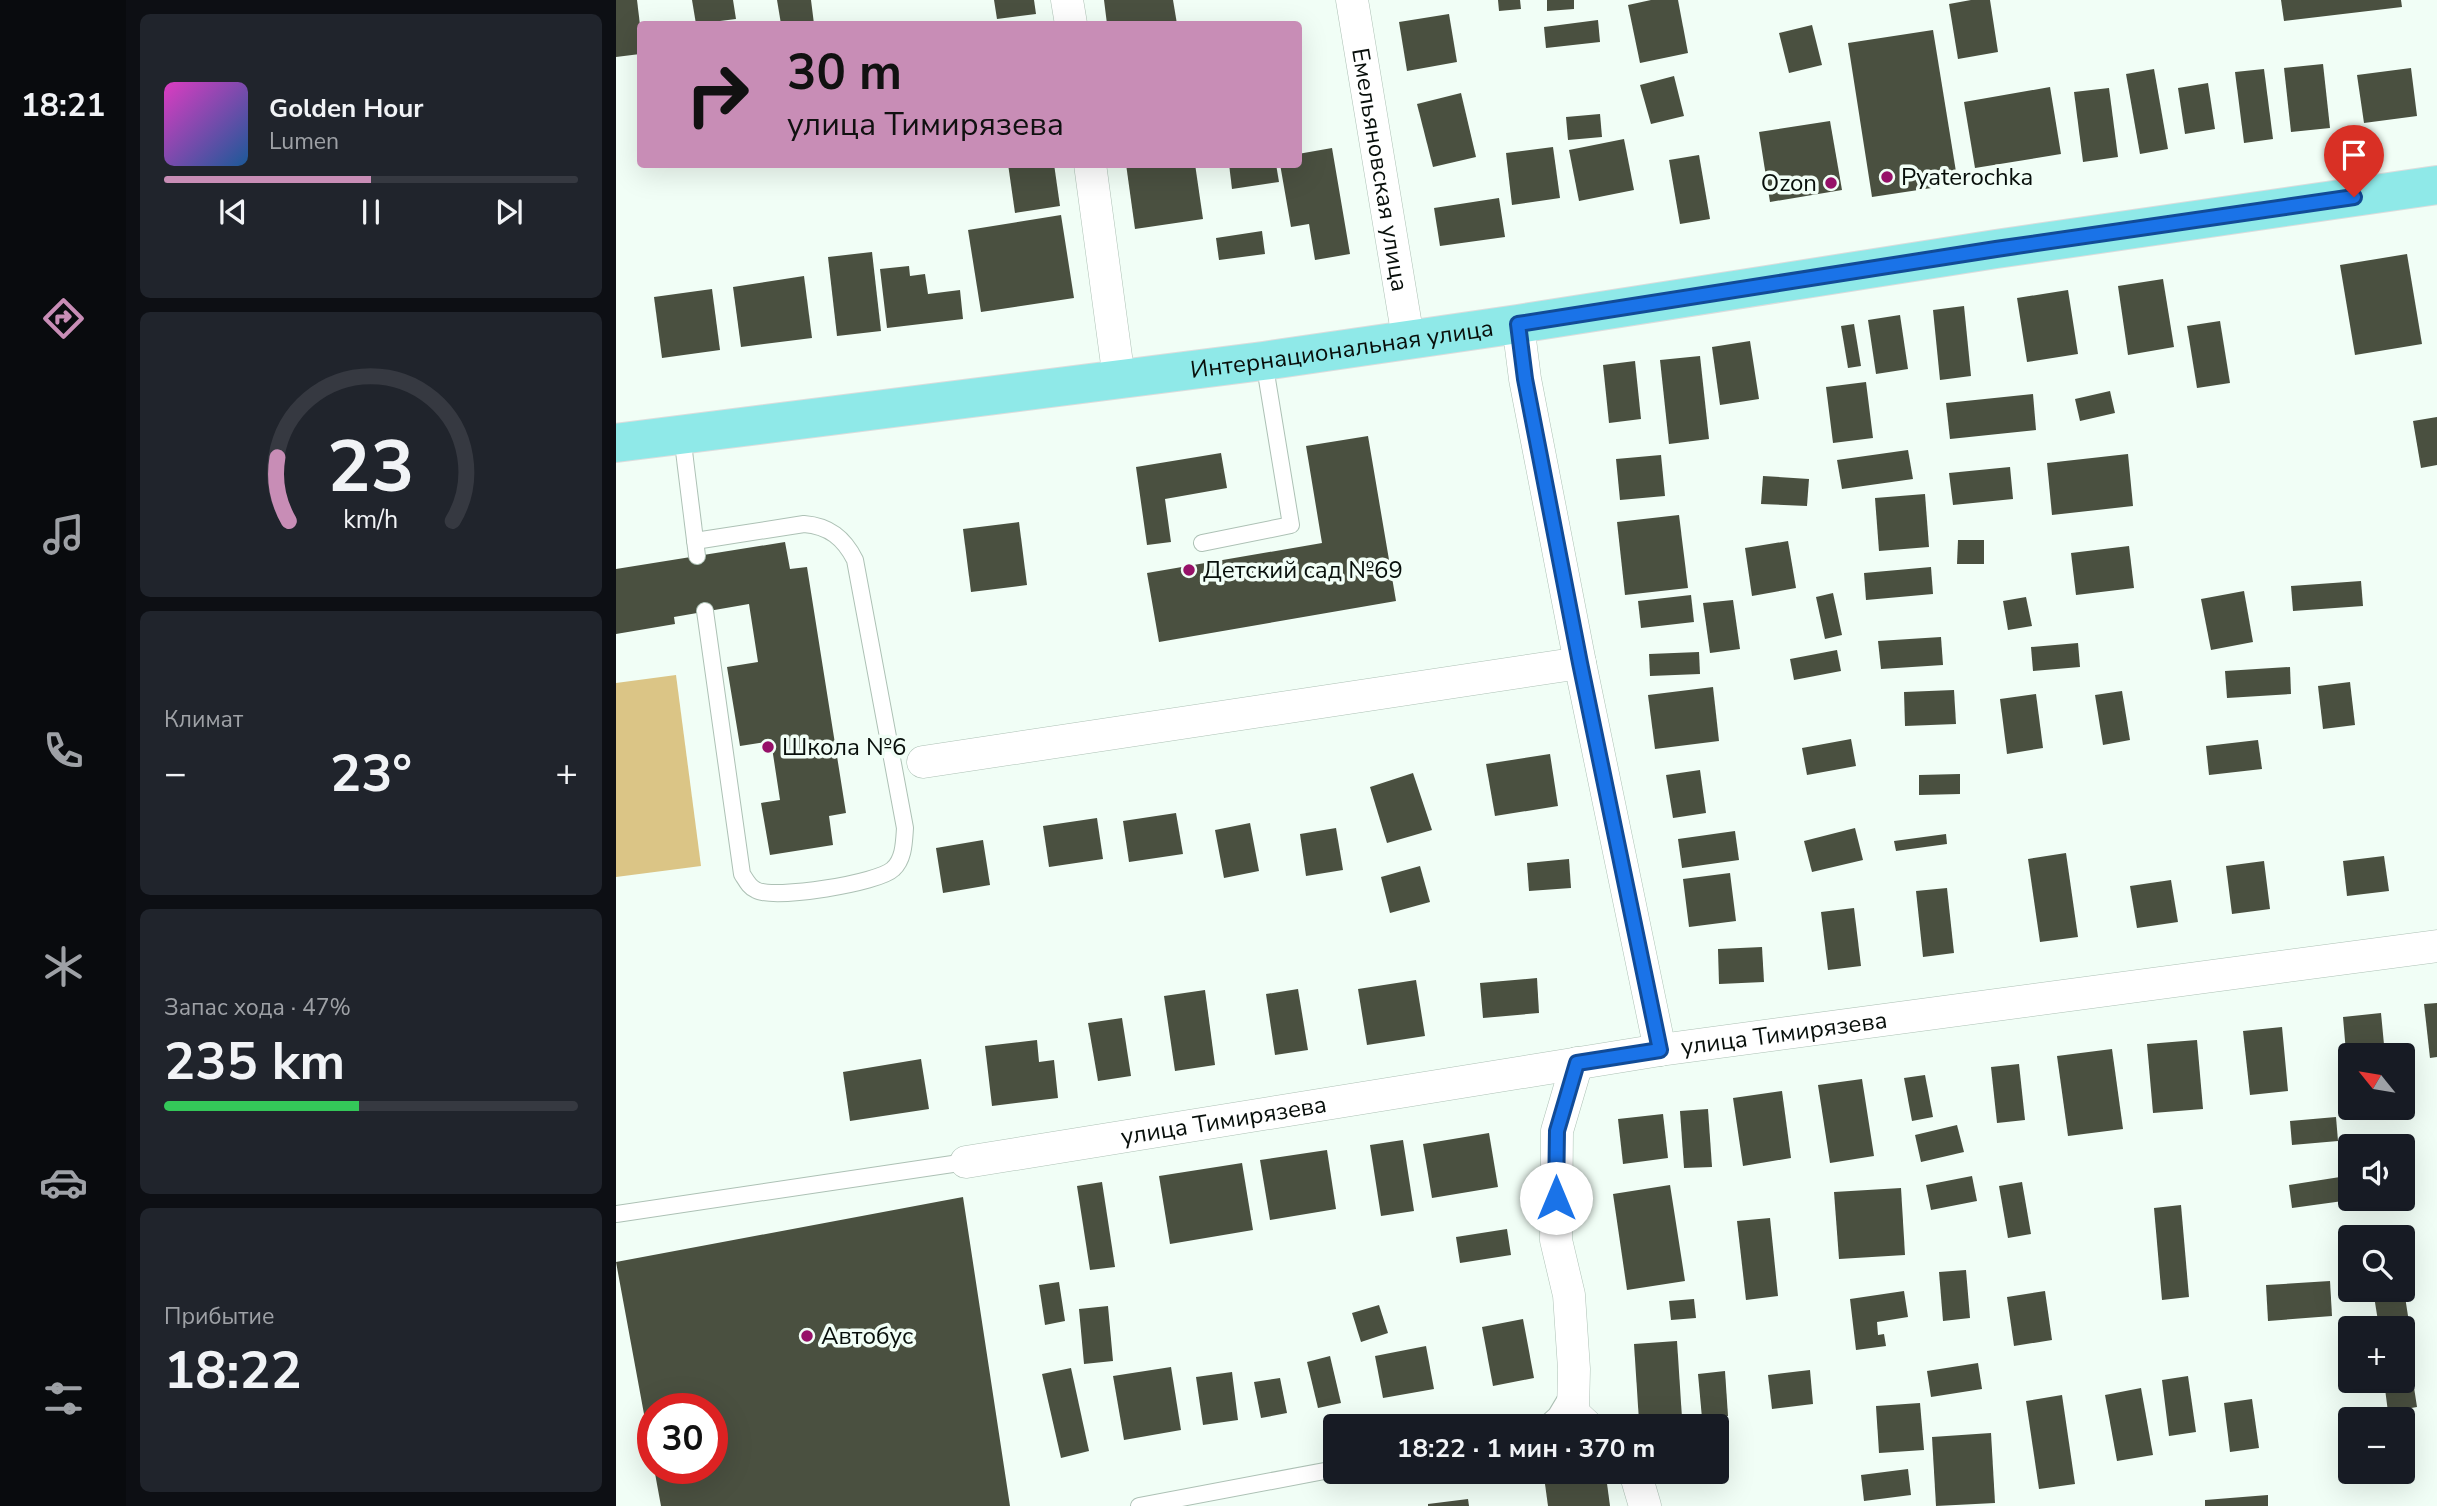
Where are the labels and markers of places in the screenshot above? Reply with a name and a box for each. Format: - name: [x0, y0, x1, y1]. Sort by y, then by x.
- pin: [2324, 125, 2384, 197]
- place label: Pyaterochka: [1901, 161, 2033, 193]
- place label: Ozon: [1761, 167, 1817, 199]
- marker: Pyaterochka: [1879, 169, 1895, 185]
- marker: Ozon: [1823, 175, 1839, 191]
- place label: Детский сад №69: [1203, 554, 1403, 586]
- marker: Детский сад №69: [1181, 562, 1197, 578]
- place label: Школа №6: [782, 731, 906, 763]
- marker: Школа №6: [760, 739, 776, 755]
- place label: Автобус: [821, 1320, 913, 1352]
- marker: Автобус: [799, 1328, 815, 1344]

